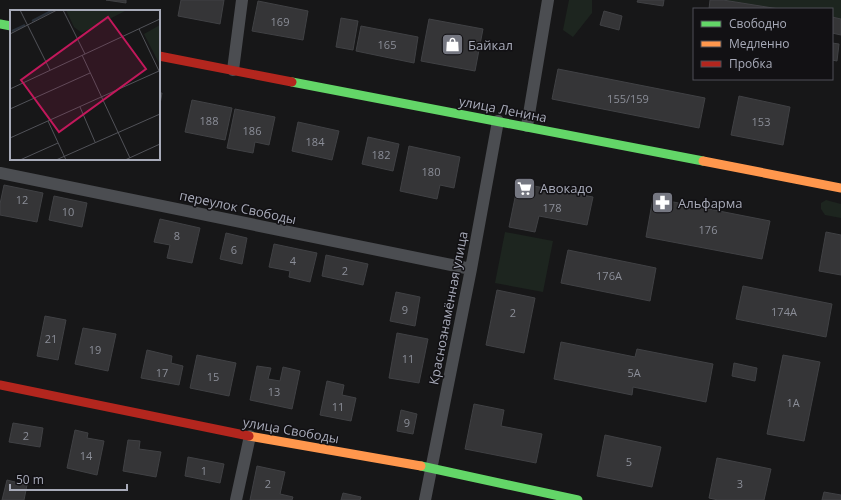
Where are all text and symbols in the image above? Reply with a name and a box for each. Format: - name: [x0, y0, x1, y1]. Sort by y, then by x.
- legend: [693, 8, 833, 80]
- inset map: [10, 10, 160, 160]
- house number: 169: [271, 14, 289, 29]
- text: Свободно: [729, 15, 787, 32]
- shop icon: Байкал: [439, 32, 465, 58]
- text: Медленно: [729, 35, 789, 52]
- place label: Байкал: [468, 36, 513, 54]
- house number: 165: [378, 37, 396, 52]
- text: Пробка: [729, 55, 772, 72]
- house number: 155/159: [607, 91, 649, 106]
- street label: улица Ленина: [457, 92, 549, 126]
- house number: 188: [200, 113, 218, 128]
- house number: 153: [752, 114, 770, 129]
- house number: 186: [243, 123, 261, 138]
- house number: 184: [306, 134, 325, 149]
- house number: 182: [372, 147, 390, 162]
- house number: 180: [422, 164, 440, 179]
- supermarket icon: Авокадо: [512, 175, 538, 201]
- place label: Авокадо: [540, 179, 593, 197]
- street label: переулок Свободы: [178, 186, 298, 228]
- pharmacy icon: Альфарма: [649, 190, 675, 216]
- house number: 12: [16, 192, 28, 207]
- place label: Альфарма: [678, 194, 743, 212]
- house number: 178: [543, 200, 561, 215]
- house number: 10: [62, 204, 74, 219]
- house number: 176: [699, 222, 717, 237]
- house number: 8: [174, 228, 180, 243]
- street label: Краснознамённая улица: [424, 230, 472, 386]
- house number: 6: [231, 242, 237, 257]
- house number: 4: [290, 253, 297, 268]
- house number: 2: [342, 263, 348, 278]
- house number: 176А: [596, 268, 622, 283]
- house number: 9: [402, 302, 408, 317]
- house number: 174А: [771, 304, 797, 319]
- house number: 2: [510, 305, 516, 320]
- house number: 21: [45, 331, 57, 346]
- house number: 19: [89, 342, 101, 357]
- house number: 11: [402, 351, 414, 366]
- house number: 17: [156, 365, 168, 380]
- house number: 5А: [627, 365, 641, 380]
- house number: 15: [207, 369, 219, 384]
- house number: 13: [268, 384, 280, 399]
- house number: 1А: [786, 395, 800, 410]
- house number: 11: [332, 399, 344, 414]
- street label: улица Свободы: [241, 413, 341, 447]
- house number: 9: [404, 415, 410, 430]
- house number: 2: [23, 428, 29, 443]
- house number: 14: [80, 448, 93, 463]
- house number: 5: [626, 454, 632, 469]
- house number: 1: [201, 463, 207, 478]
- scale bar: [10, 466, 127, 492]
- text: 50 m: [16, 471, 44, 488]
- house number: 2: [265, 476, 271, 491]
- house number: 3: [737, 476, 743, 491]

